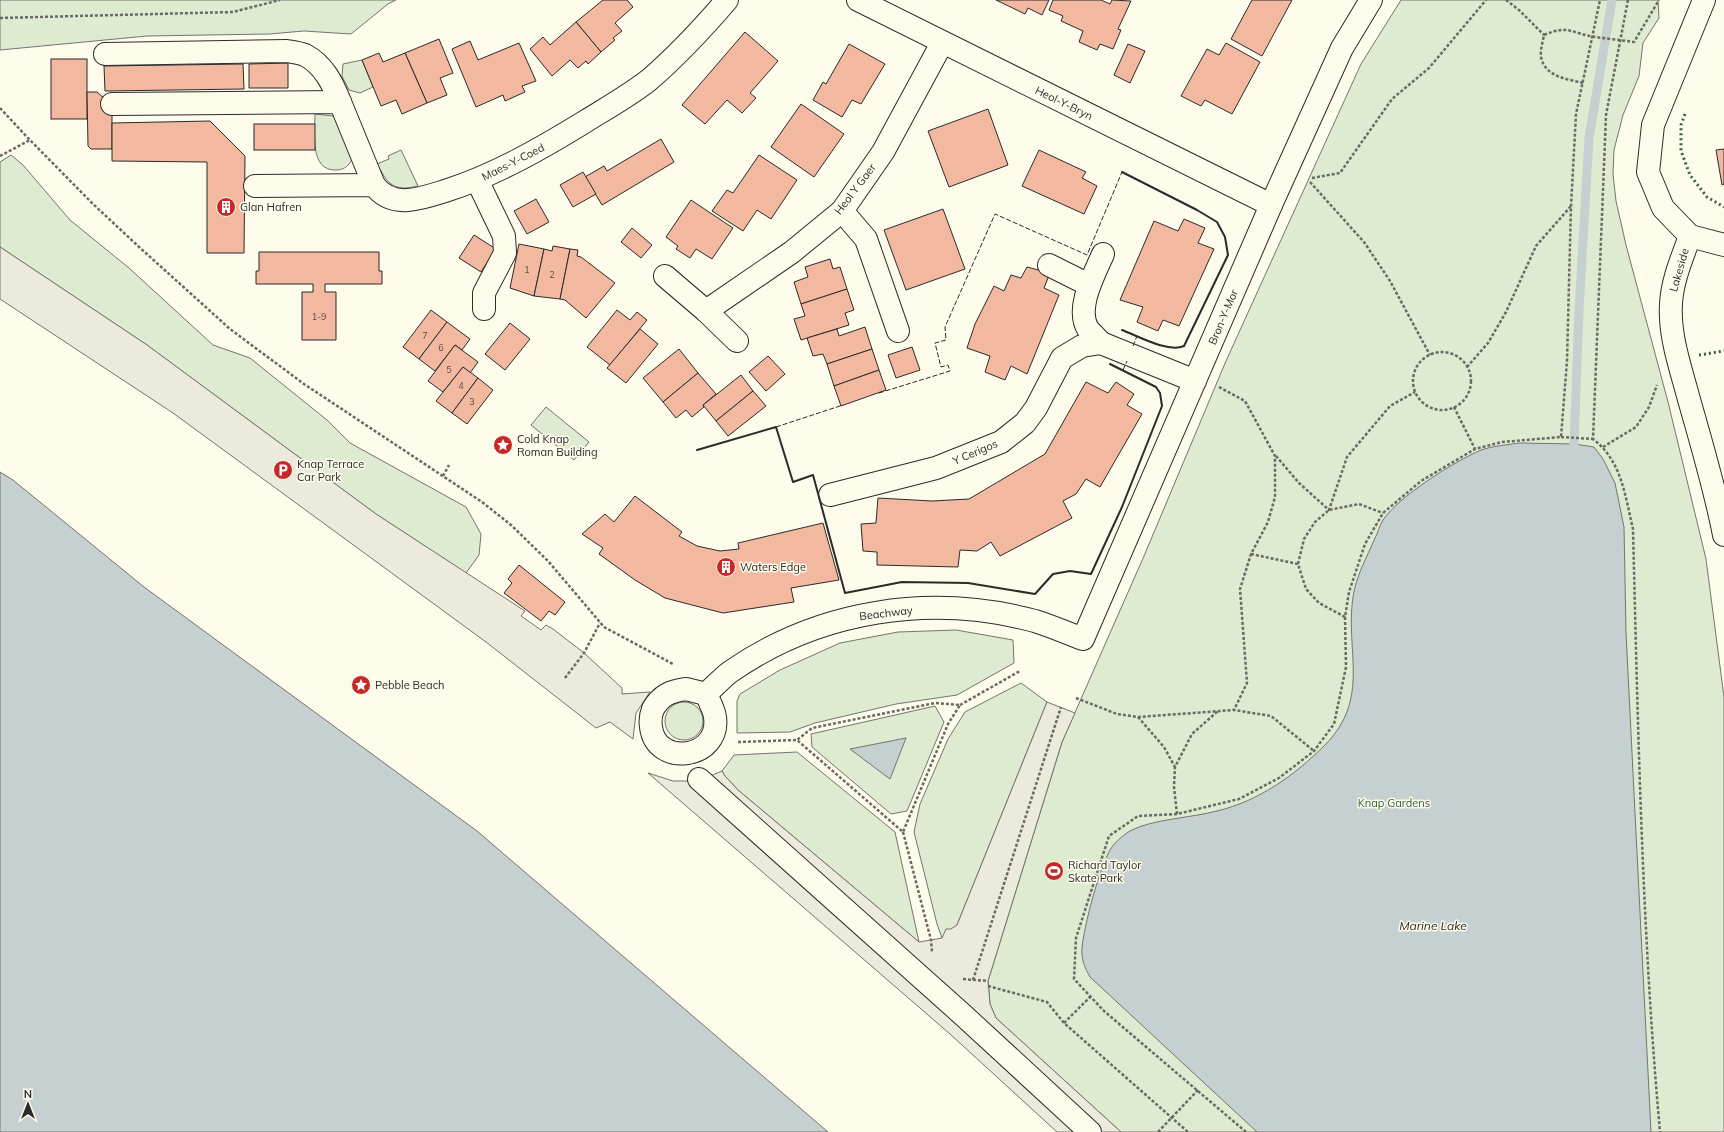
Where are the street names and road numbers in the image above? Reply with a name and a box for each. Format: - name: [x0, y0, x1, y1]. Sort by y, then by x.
- street label: Heol-Y-Bryn: [1033, 83, 1095, 123]
- street label: Maes-Y-Coed: [479, 140, 547, 184]
- street label: Heol Y Gaer: [831, 161, 879, 217]
- street label: Lakeside: [1666, 247, 1692, 293]
- street label: Bron-Y-Mor: [1205, 287, 1241, 347]
- street label: Y Cerigos: [949, 436, 1000, 468]
- street label: Beachway: [858, 603, 914, 623]

